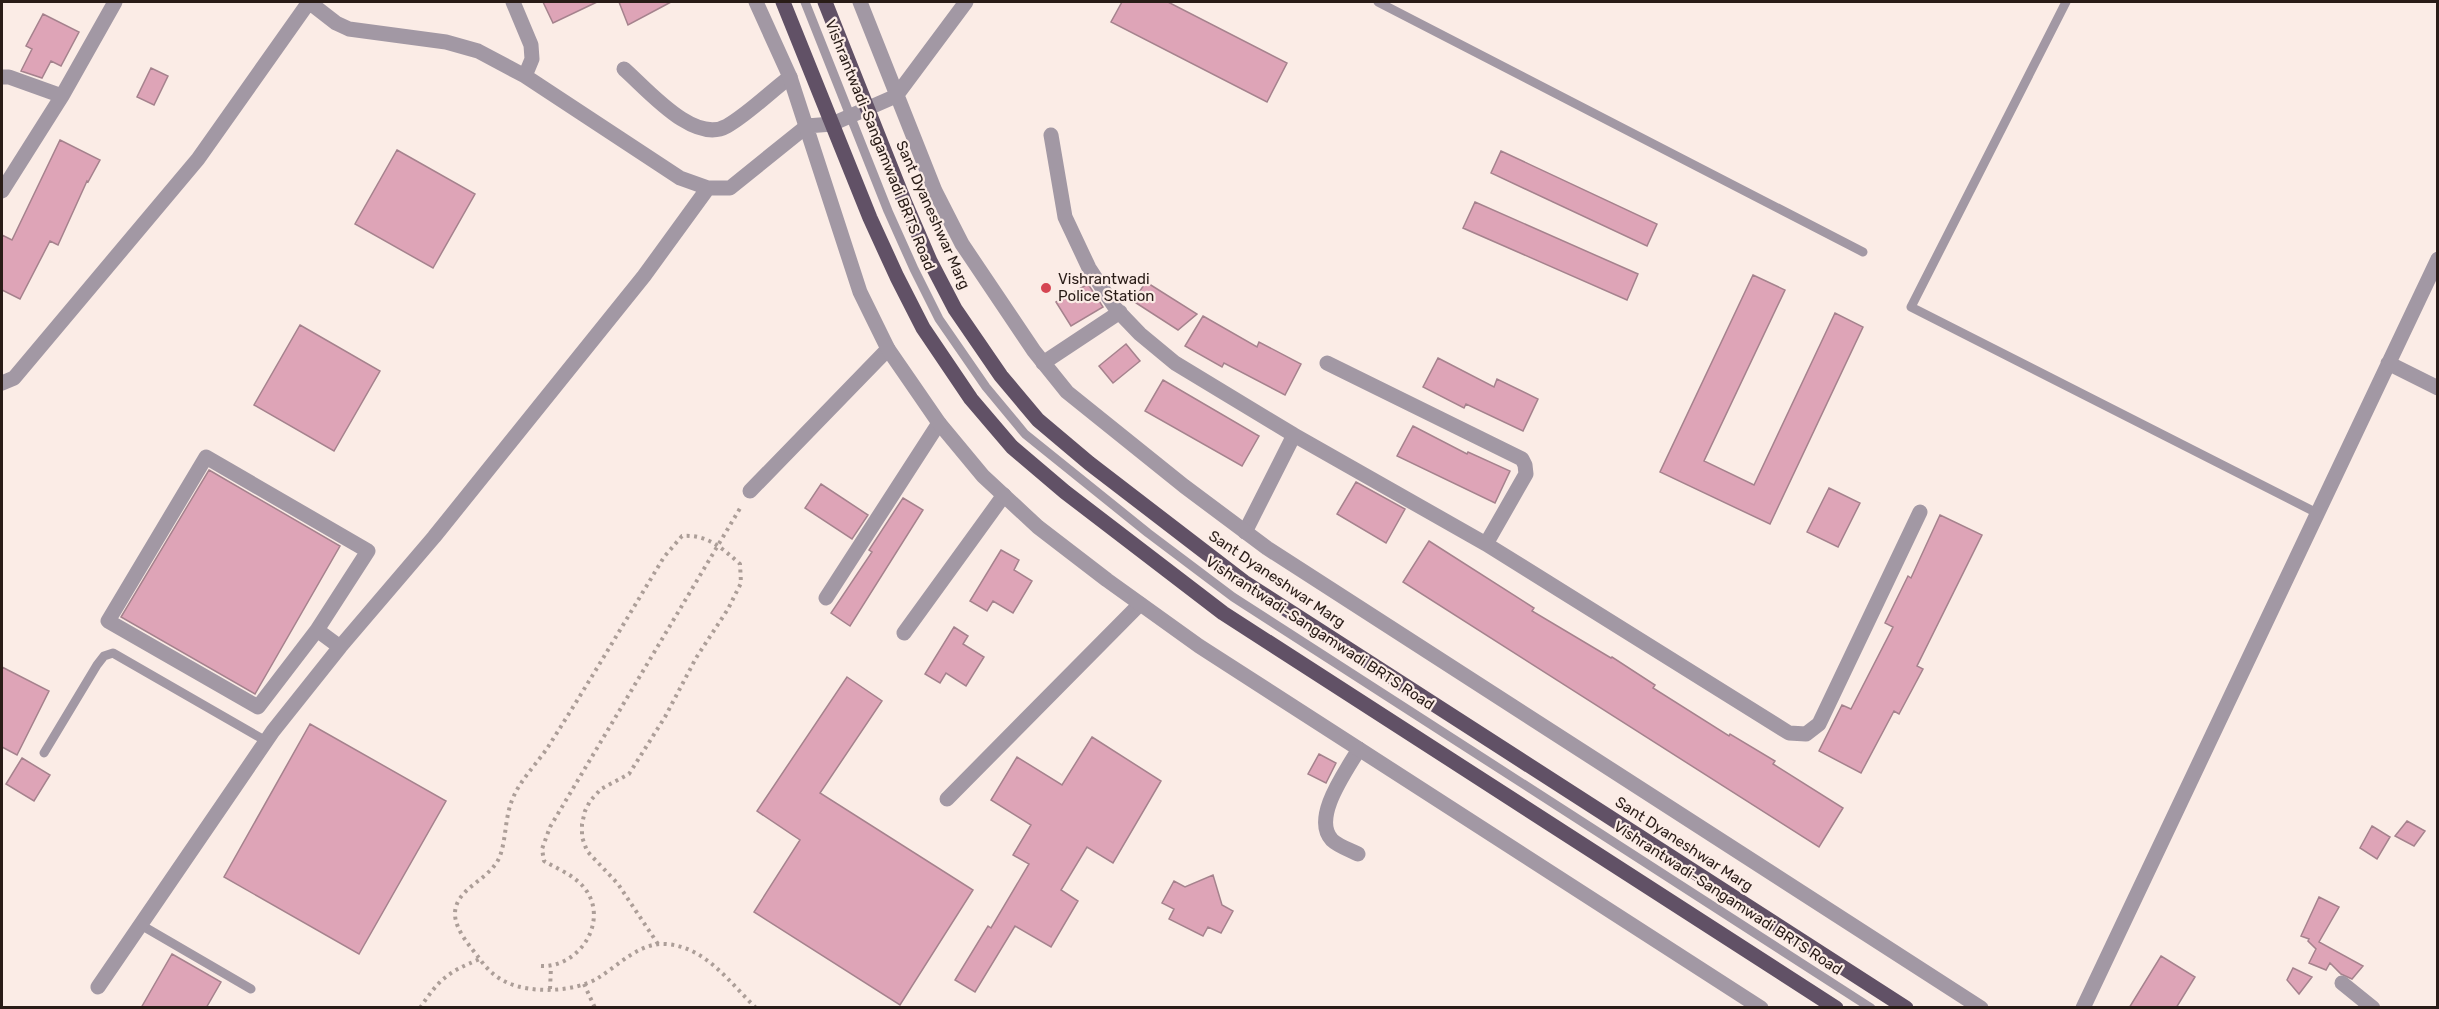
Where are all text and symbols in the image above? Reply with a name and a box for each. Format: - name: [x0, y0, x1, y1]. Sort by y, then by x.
- street label: Vishrantwadi-Sangamwadi BRTS Road: [821, 17, 939, 273]
- street label: Sant Dyaneshwar Marg: [892, 138, 974, 292]
- place label: Vishrantwadi Police Station: [1058, 270, 1154, 305]
- marker: Vishrantwadi Police Station: [1039, 281, 1053, 295]
- street label: Sant Dyaneshwar Marg: [1205, 527, 1349, 631]
- street label: Vishrantwadi-Sangamwadi BRTS Road: [1202, 552, 1438, 714]
- street label: Sant Dyaneshwar Marg: [1612, 793, 1756, 895]
- street label: Vishrantwadi-Sangamwadi BRTS Road: [1610, 817, 1846, 979]

